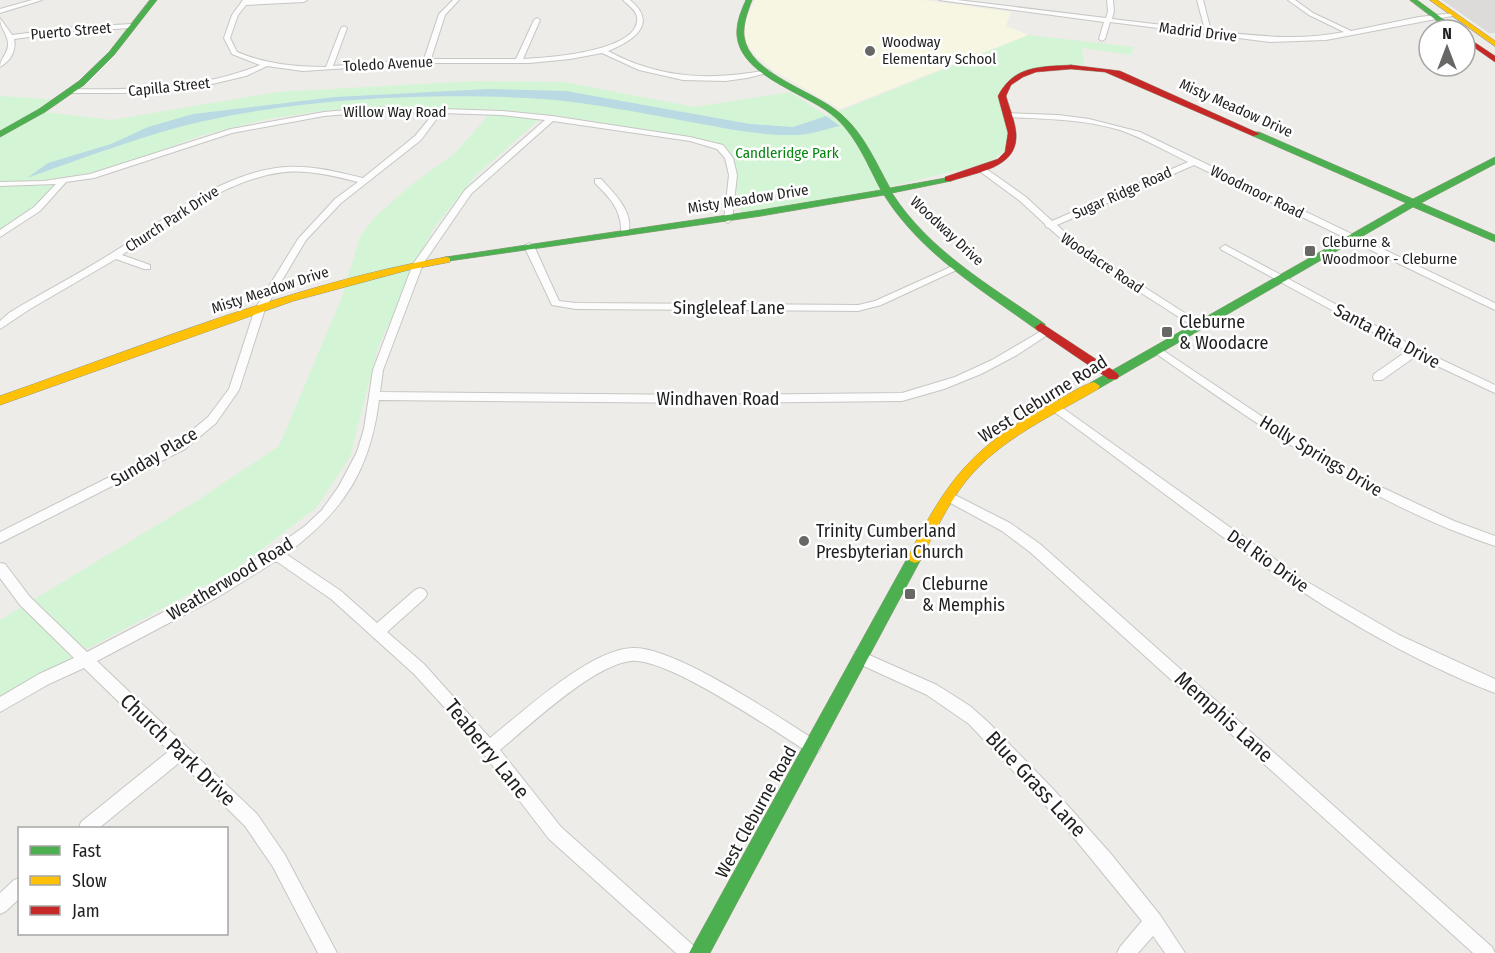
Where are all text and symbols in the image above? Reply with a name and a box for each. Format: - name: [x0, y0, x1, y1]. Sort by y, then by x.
- street label: Puerto Street: [30, 18, 112, 43]
- street label: Madrid Drive: [1158, 18, 1238, 46]
- north arrow: [1417, 18, 1477, 78]
- text: N: [1442, 24, 1452, 43]
- place label: Woodway Elementary School: [882, 33, 996, 68]
- marker: Woodway Elementary School: [863, 44, 877, 58]
- street label: Toledo Avenue: [343, 53, 433, 75]
- street label: Capilla Street: [127, 74, 211, 100]
- street label: Misty Meadow Drive: [1176, 75, 1296, 141]
- street label: Willow Way Road: [343, 103, 447, 121]
- park label: Candleridge Park: [735, 144, 839, 162]
- street label: Woodmoor Road: [1207, 162, 1307, 222]
- street label: Sugar Ridge Road: [1069, 163, 1175, 223]
- street label: Misty Meadow Drive: [686, 181, 810, 217]
- street label: Church Park Drive: [122, 182, 222, 256]
- street label: Woodway Drive: [907, 192, 987, 270]
- street label: Woodacre Road: [1057, 229, 1147, 297]
- place label: Cleburne & Woodmoor - Cleburne: [1322, 233, 1457, 268]
- marker: Cleburne & Woodmoor - Cleburne: [1303, 244, 1317, 258]
- street label: Misty Meadow Drive: [209, 263, 331, 317]
- street label: Singleleaf Lane: [673, 297, 785, 319]
- street label: Santa Rita Drive: [1330, 299, 1444, 373]
- place label: Cleburne & Woodacre: [1179, 311, 1268, 354]
- marker: Cleburne & Woodacre: [1160, 325, 1174, 339]
- street label: West Cleburne Road: [975, 351, 1111, 447]
- street label: Windhaven Road: [656, 388, 780, 410]
- street label: Holly Springs Drive: [1256, 411, 1386, 501]
- street label: Sunday Place: [107, 422, 201, 491]
- place label: Trinity Cumberland Presbyterian Church: [816, 520, 964, 563]
- street label: Del Rio Drive: [1223, 525, 1313, 597]
- street label: Weatherwood Road: [163, 533, 297, 625]
- marker: Trinity Cumberland Presbyterian Church: [797, 534, 811, 548]
- place label: Cleburne & Memphis: [922, 573, 1005, 616]
- marker: Cleburne & Memphis: [903, 587, 917, 601]
- street label: Memphis Lane: [1169, 666, 1279, 768]
- street label: Church Park Drive: [115, 688, 241, 812]
- street label: Teaberry Lane: [439, 694, 535, 804]
- street label: Blue Grass Lane: [980, 725, 1092, 843]
- street label: West Cleburne Road: [711, 742, 801, 882]
- legend: [18, 827, 228, 935]
- text: Fast: [72, 840, 101, 862]
- text: Slow: [72, 870, 107, 892]
- text: Jam: [72, 900, 100, 922]

